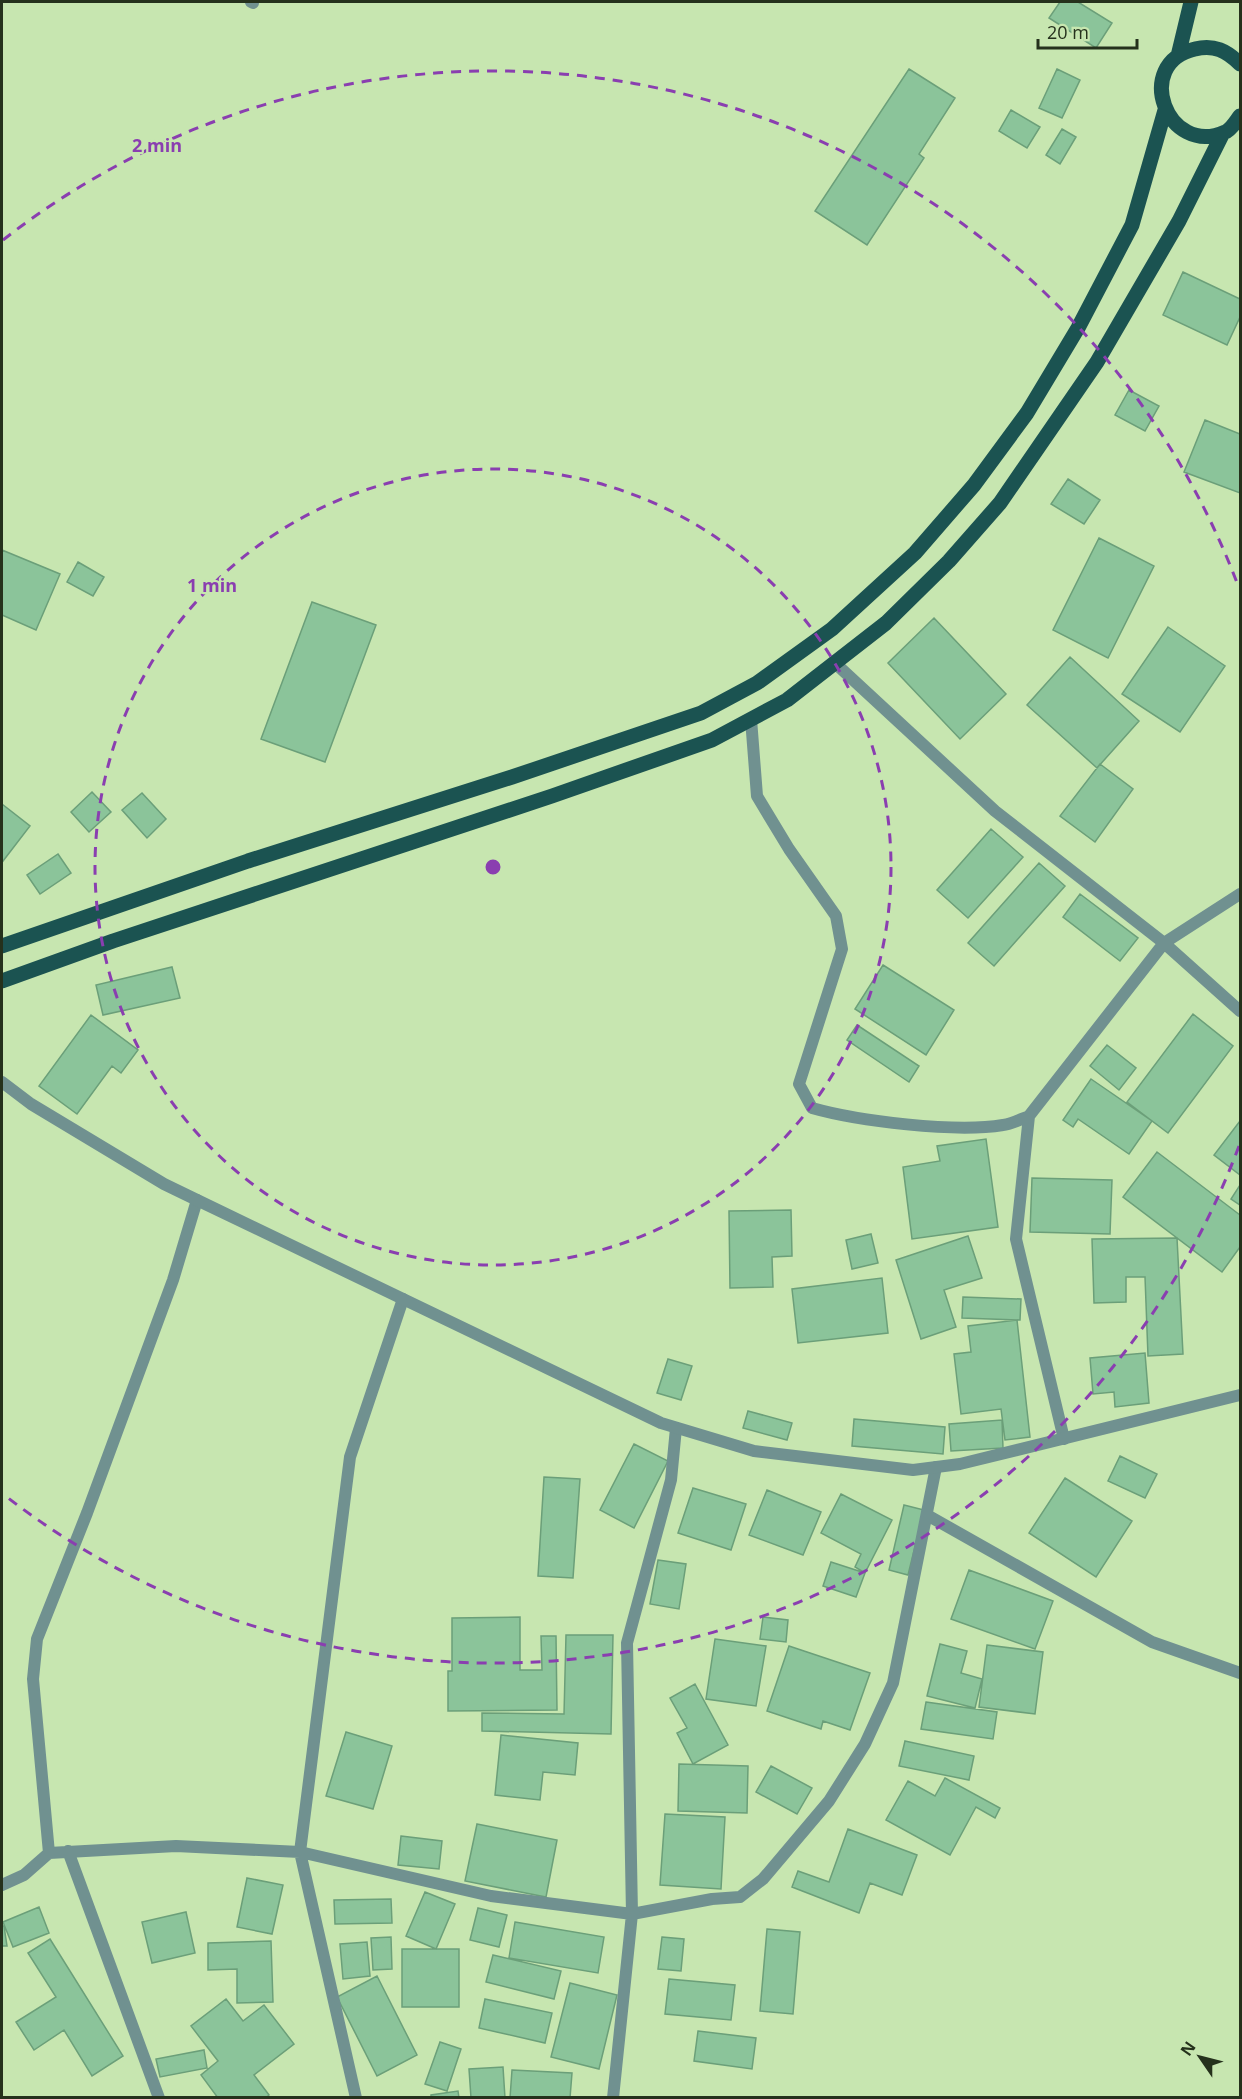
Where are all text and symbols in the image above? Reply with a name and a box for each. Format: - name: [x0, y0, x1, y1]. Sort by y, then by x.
- scale bar: [1038, 12, 1137, 50]
- text: 20 m: [1047, 20, 1089, 44]
- text: 2 min: [132, 133, 182, 157]
- text: 1 min: [187, 573, 237, 597]
- centre of rings: [483, 857, 503, 877]
- north arrow: [1170, 2027, 1230, 2087]
- text: N: [1175, 2037, 1200, 2060]

